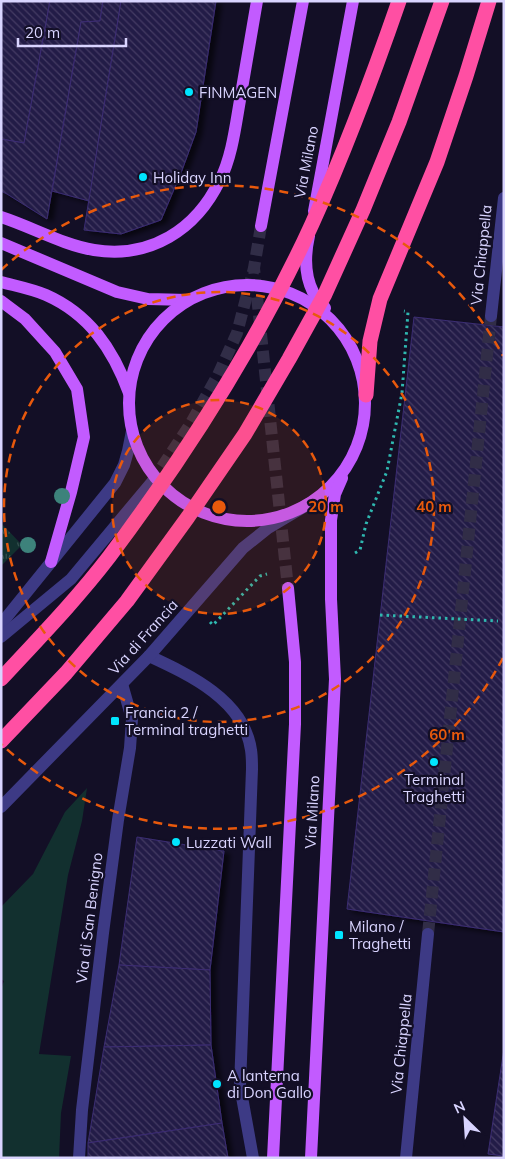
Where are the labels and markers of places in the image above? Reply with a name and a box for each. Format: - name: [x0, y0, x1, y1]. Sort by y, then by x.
- place label: FINMAGEN: [199, 83, 277, 102]
- marker: FINMAGEN: [183, 86, 195, 98]
- place label: Holiday Inn: [153, 168, 231, 187]
- marker: Holiday Inn: [137, 171, 149, 183]
- centre of rings: [210, 498, 228, 516]
- place label: Francia 2 / Terminal traghetti: [125, 703, 248, 739]
- marker: Francia 2 / Terminal traghetti: [109, 715, 121, 727]
- marker: Terminal Traghetti: [428, 756, 440, 768]
- place label: Terminal Traghetti: [403, 770, 465, 806]
- place label: Luzzati Wall: [186, 833, 272, 852]
- marker: Luzzati Wall: [170, 836, 182, 848]
- place label: Milano / Traghetti: [349, 917, 411, 953]
- marker: Milano / Traghetti: [333, 929, 345, 941]
- place label: A lanterna di Don Gallo: [227, 1066, 312, 1102]
- marker: A lanterna di Don Gallo: [211, 1078, 223, 1090]

